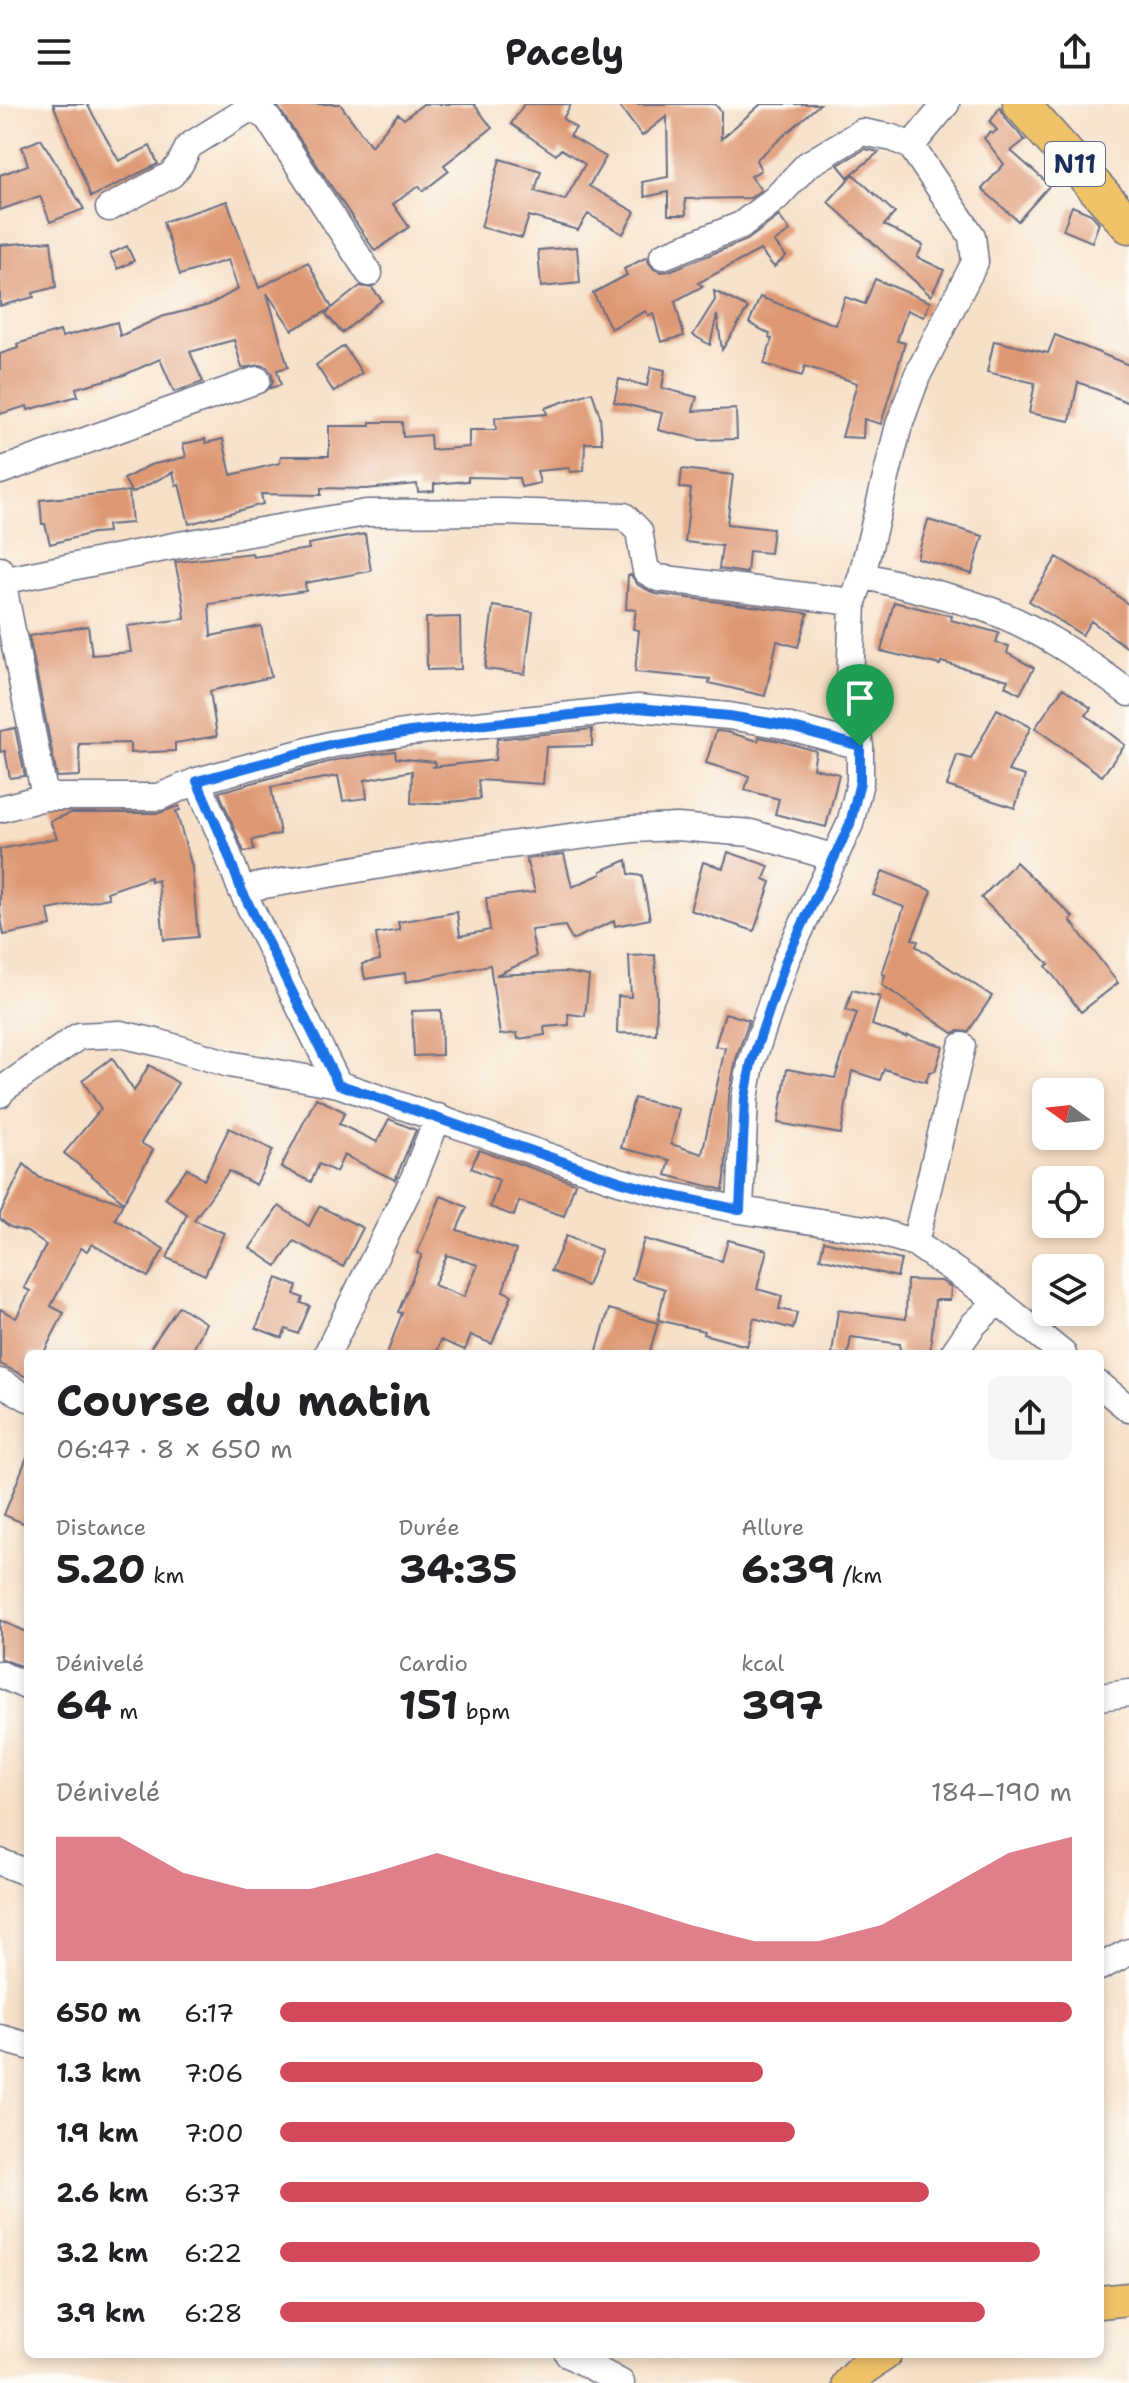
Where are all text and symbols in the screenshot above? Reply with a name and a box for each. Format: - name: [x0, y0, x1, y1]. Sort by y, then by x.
- text: Pacely: [505, 28, 624, 77]
- icon: menu: [32, 30, 76, 74]
- icon: share: [1053, 30, 1097, 74]
- road number: N11: [1045, 142, 1105, 186]
- pin: [826, 664, 894, 746]
- icon: arrive: [838, 676, 882, 720]
- north arrow: [1032, 1078, 1104, 1150]
- map controls: [1032, 1078, 1104, 1326]
- button: locate: [1032, 1166, 1104, 1238]
- button: layers: [1032, 1254, 1104, 1326]
- text: Course du matin: [56, 1371, 431, 1430]
- button: share: [988, 1376, 1072, 1460]
- text: 06:47 · 8 × 650 m: [56, 1431, 293, 1466]
- text: Distance: [56, 1513, 146, 1542]
- text: Durée: [399, 1513, 460, 1542]
- text: Allure: [741, 1513, 804, 1542]
- text: 5.20: [56, 1542, 146, 1596]
- text: 34:35: [399, 1542, 517, 1596]
- text: 6:39: [741, 1542, 835, 1596]
- text: km: [146, 1561, 184, 1590]
- text: /km: [835, 1561, 882, 1590]
- text: Dénivelé: [56, 1649, 144, 1678]
- text: Cardio: [399, 1649, 468, 1678]
- text: kcal: [741, 1649, 784, 1678]
- text: 64: [56, 1678, 112, 1732]
- text: 151: [399, 1678, 458, 1732]
- text: 397: [741, 1678, 823, 1732]
- text: m: [112, 1697, 138, 1726]
- text: bpm: [458, 1697, 510, 1726]
- text: Dénivelé: [56, 1774, 161, 1809]
- text: 184–190 m: [931, 1774, 1072, 1809]
- text: 650 m: [56, 1995, 141, 2030]
- text: 6:17: [184, 1995, 234, 2030]
- text: 1.3 km: [56, 2055, 141, 2090]
- text: 7:06: [184, 2055, 243, 2090]
- text: 1.9 km: [56, 2115, 138, 2150]
- text: 7:00: [184, 2115, 244, 2150]
- text: 2.6 km: [56, 2175, 149, 2210]
- text: 6:37: [184, 2175, 241, 2210]
- text: 3.2 km: [56, 2235, 148, 2270]
- text: 6:22: [184, 2235, 242, 2270]
- text: 3.9 km: [56, 2295, 145, 2330]
- text: 6:28: [184, 2295, 243, 2330]

